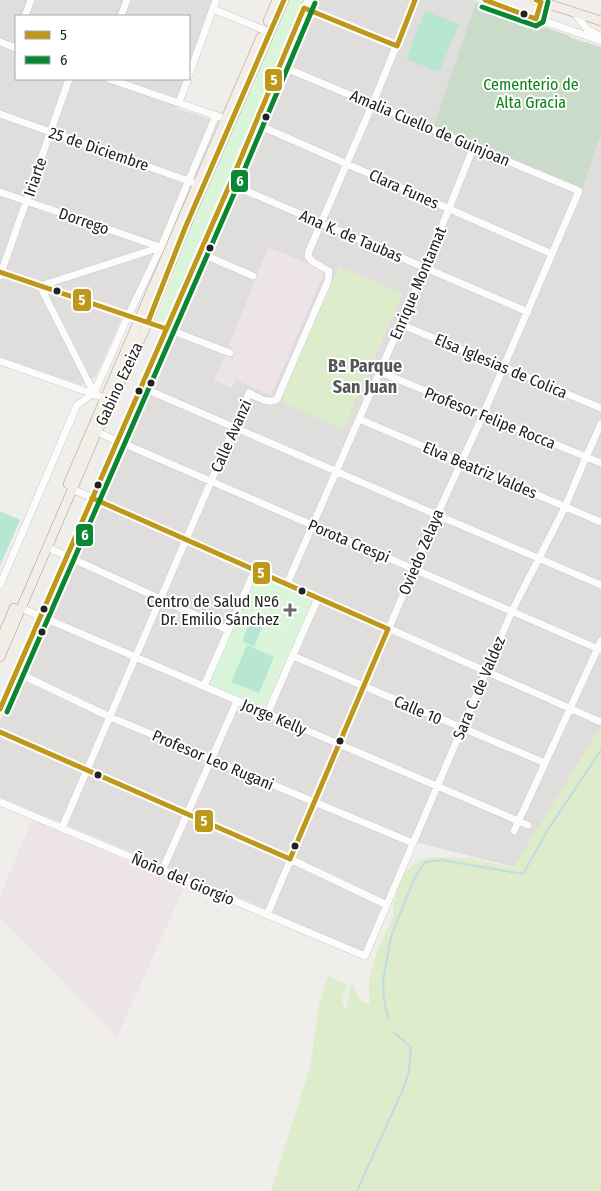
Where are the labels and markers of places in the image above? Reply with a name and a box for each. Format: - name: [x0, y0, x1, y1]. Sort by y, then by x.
- unlabelled marker: [519, 9, 529, 19]
- unlabelled marker: [261, 112, 271, 122]
- unlabelled marker: [205, 243, 215, 253]
- unlabelled marker: [52, 286, 62, 296]
- unlabelled marker: [146, 378, 156, 388]
- unlabelled marker: [134, 386, 144, 396]
- unlabelled marker: [93, 480, 103, 490]
- unlabelled marker: [297, 586, 307, 596]
- place label: Centro de Salud Nº6 Dr. Emilio Sánchez: [147, 592, 279, 629]
- marker: Centro de Salud Nº6 Dr. Emilio Sánchez: [283, 603, 297, 617]
- unlabelled marker: [39, 604, 49, 614]
- unlabelled marker: [37, 627, 47, 637]
- unlabelled marker: [335, 736, 345, 746]
- unlabelled marker: [93, 770, 103, 780]
- unlabelled marker: [290, 841, 300, 851]

